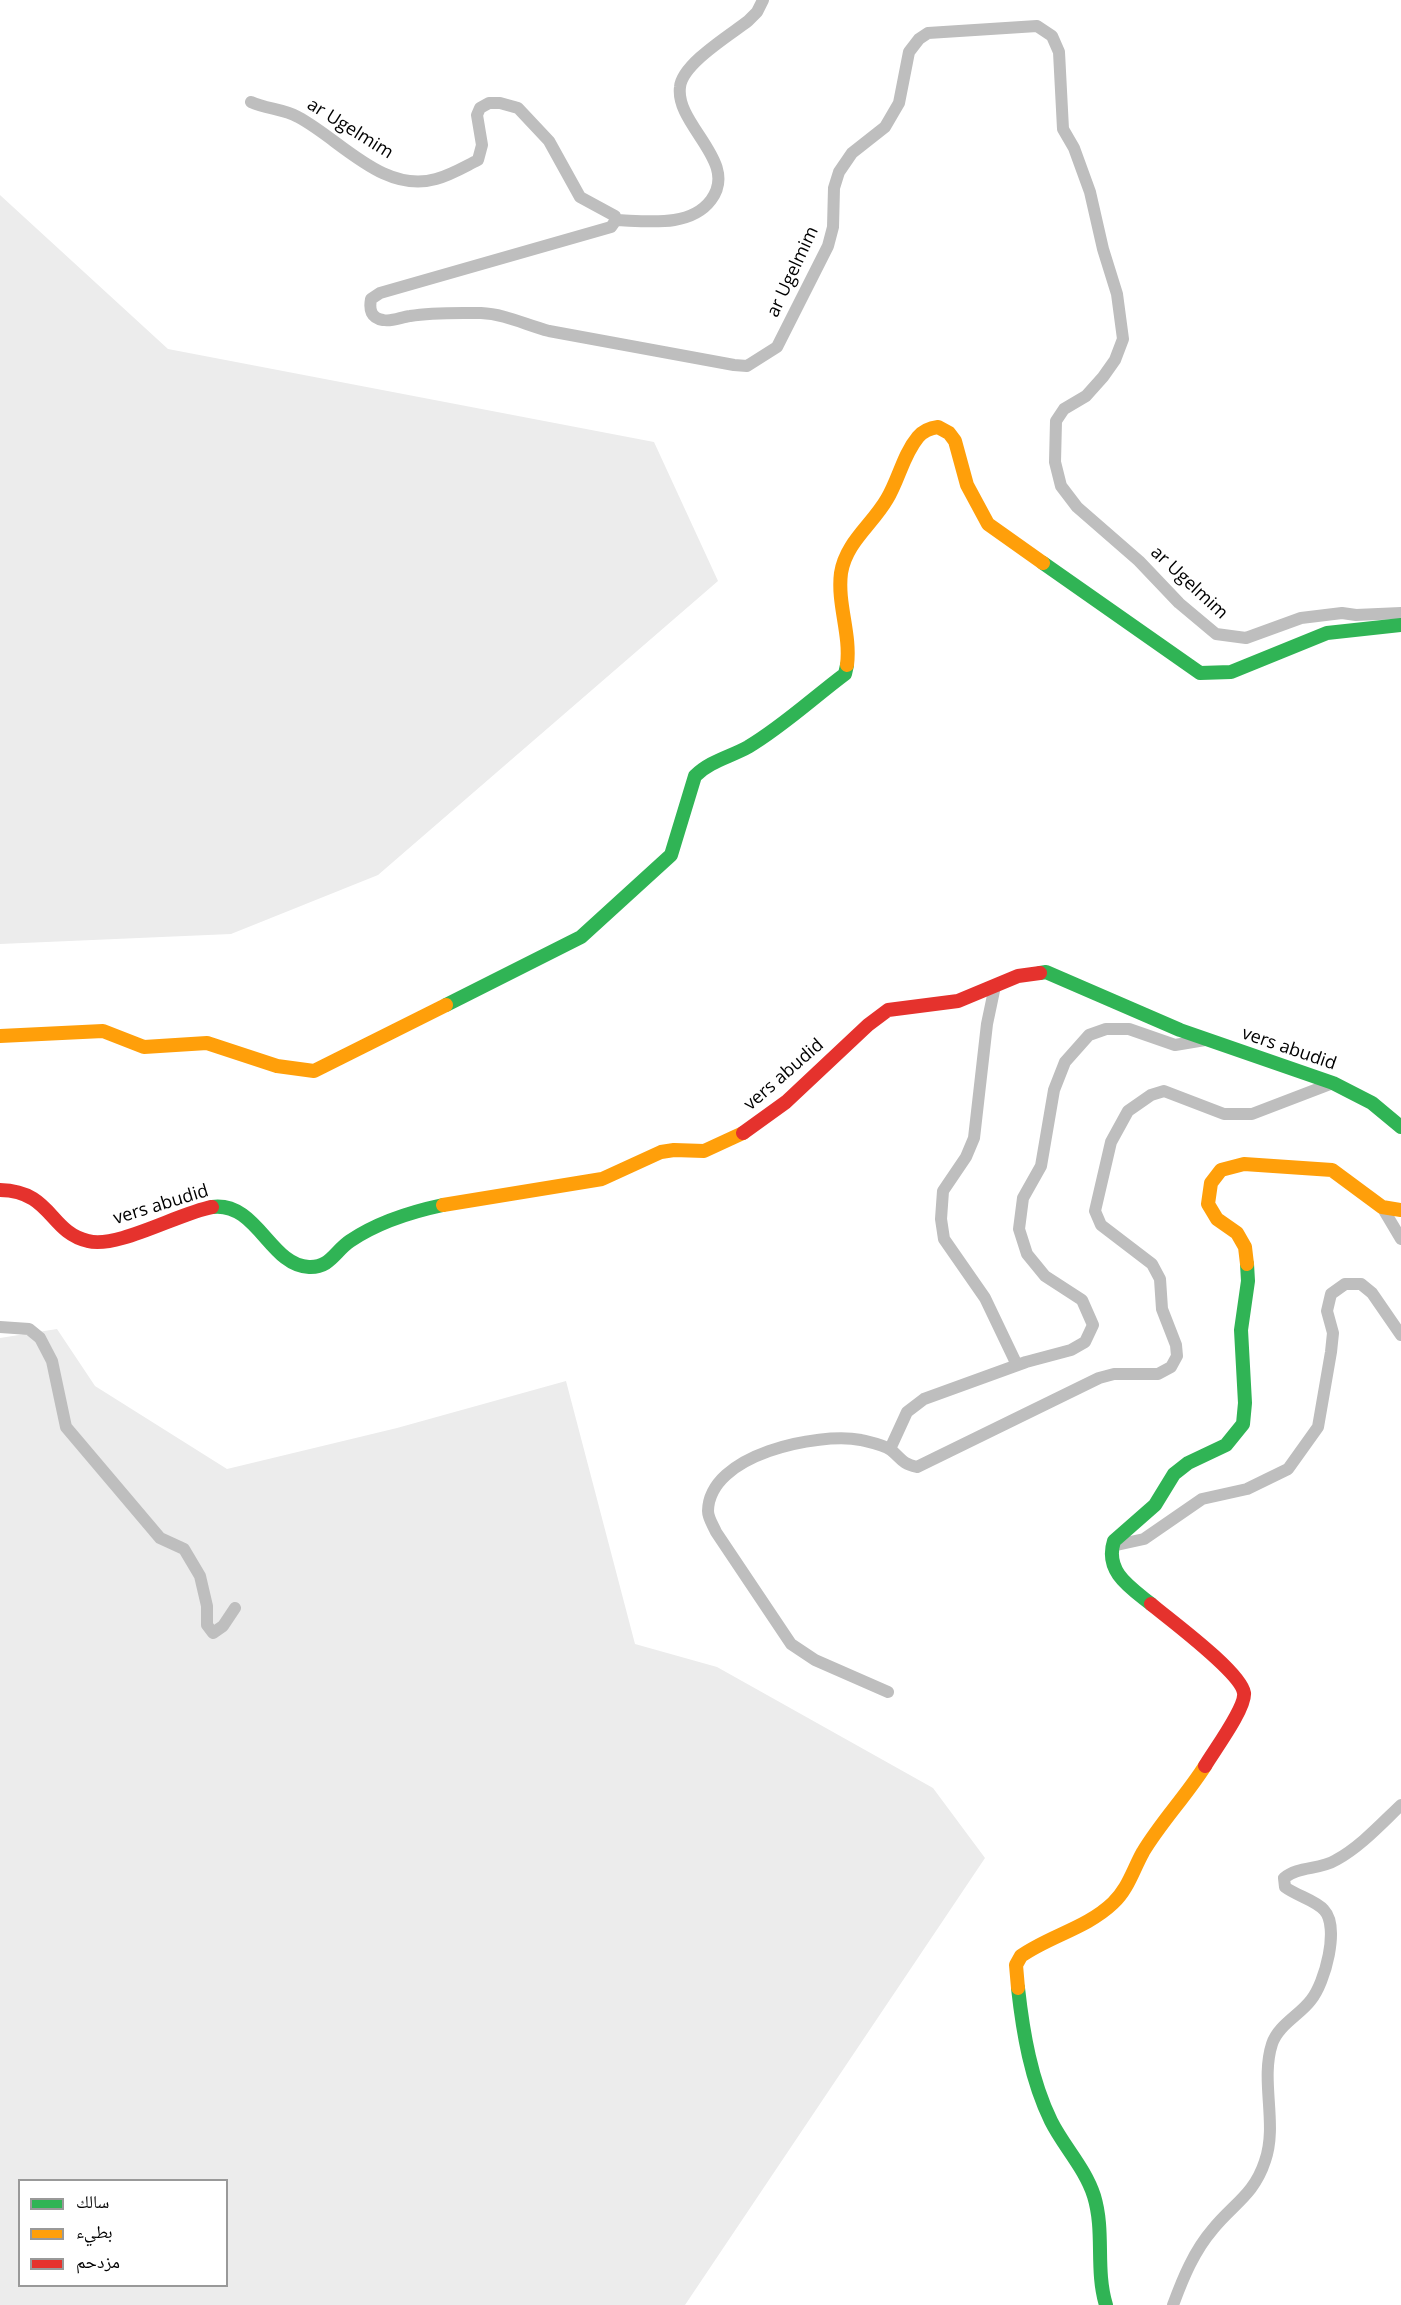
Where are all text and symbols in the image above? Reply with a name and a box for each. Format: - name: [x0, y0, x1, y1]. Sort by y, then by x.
- street label: ar Ugelmim: [303, 94, 397, 164]
- street label: ar Ugelmim: [763, 223, 823, 321]
- street label: ar Ugelmim: [1146, 542, 1232, 624]
- street label: vers abudid: [1239, 1023, 1339, 1075]
- street label: vers abudid: [740, 1035, 828, 1115]
- street label: vers abudid: [111, 1180, 211, 1230]
- legend: [18, 2179, 228, 2287]
- text: سالك: [76, 2189, 109, 2213]
- text: بطيء: [76, 2219, 113, 2243]
- text: مزدحم: [76, 2249, 120, 2273]

